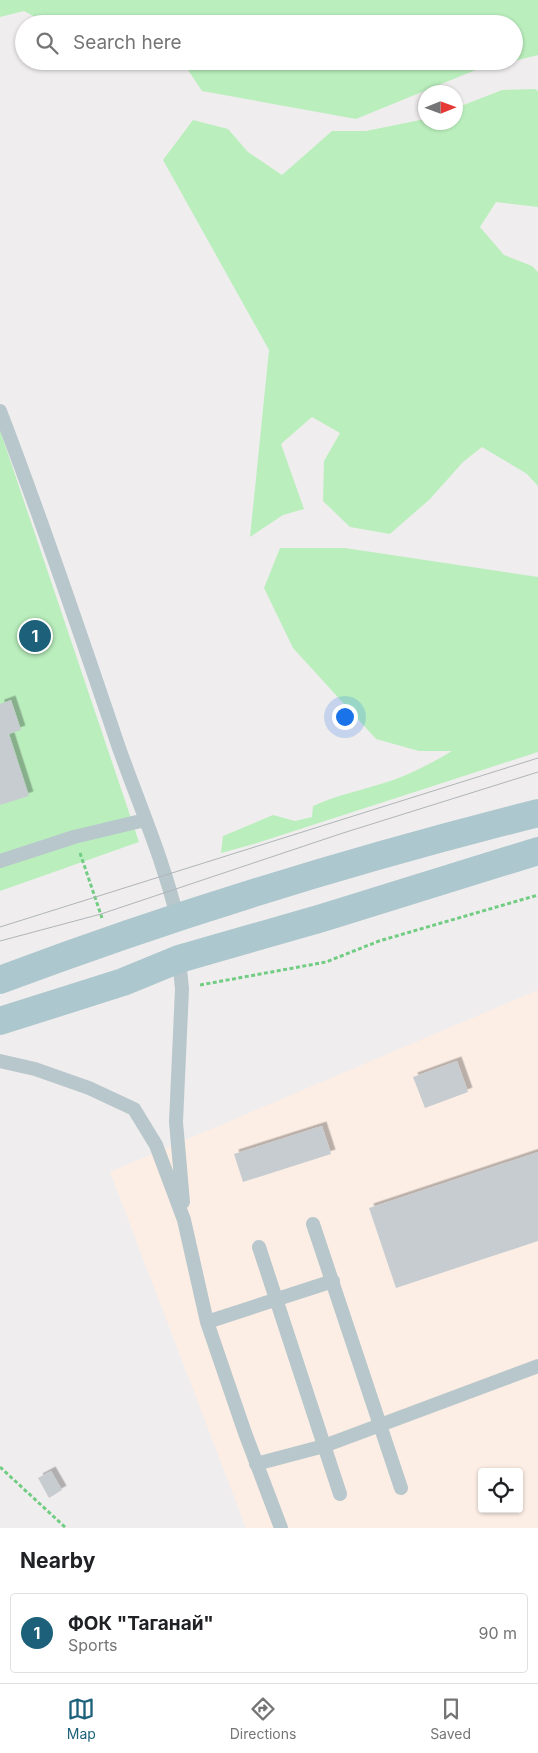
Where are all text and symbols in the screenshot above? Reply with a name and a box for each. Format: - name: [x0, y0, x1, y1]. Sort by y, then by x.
- search box: [15, 15, 523, 70]
- icon: search: [33, 29, 61, 57]
- text: Search here: [73, 31, 182, 54]
- north arrow: [418, 85, 463, 130]
- pin: 1: [19, 617, 51, 655]
- your location: [332, 704, 358, 730]
- map controls: [478, 1468, 523, 1513]
- button: locate: [478, 1468, 523, 1513]
- text: Nearby: [20, 1548, 95, 1573]
- text: ФОК "Таганай": [68, 1612, 214, 1635]
- text: 1: [34, 1623, 40, 1643]
- text: 90 m: [478, 1623, 517, 1643]
- text: Sports: [68, 1635, 117, 1655]
- tab: Map: [67, 1695, 96, 1742]
- tab: Directions: [230, 1695, 296, 1742]
- tab: Saved: [430, 1695, 471, 1742]

